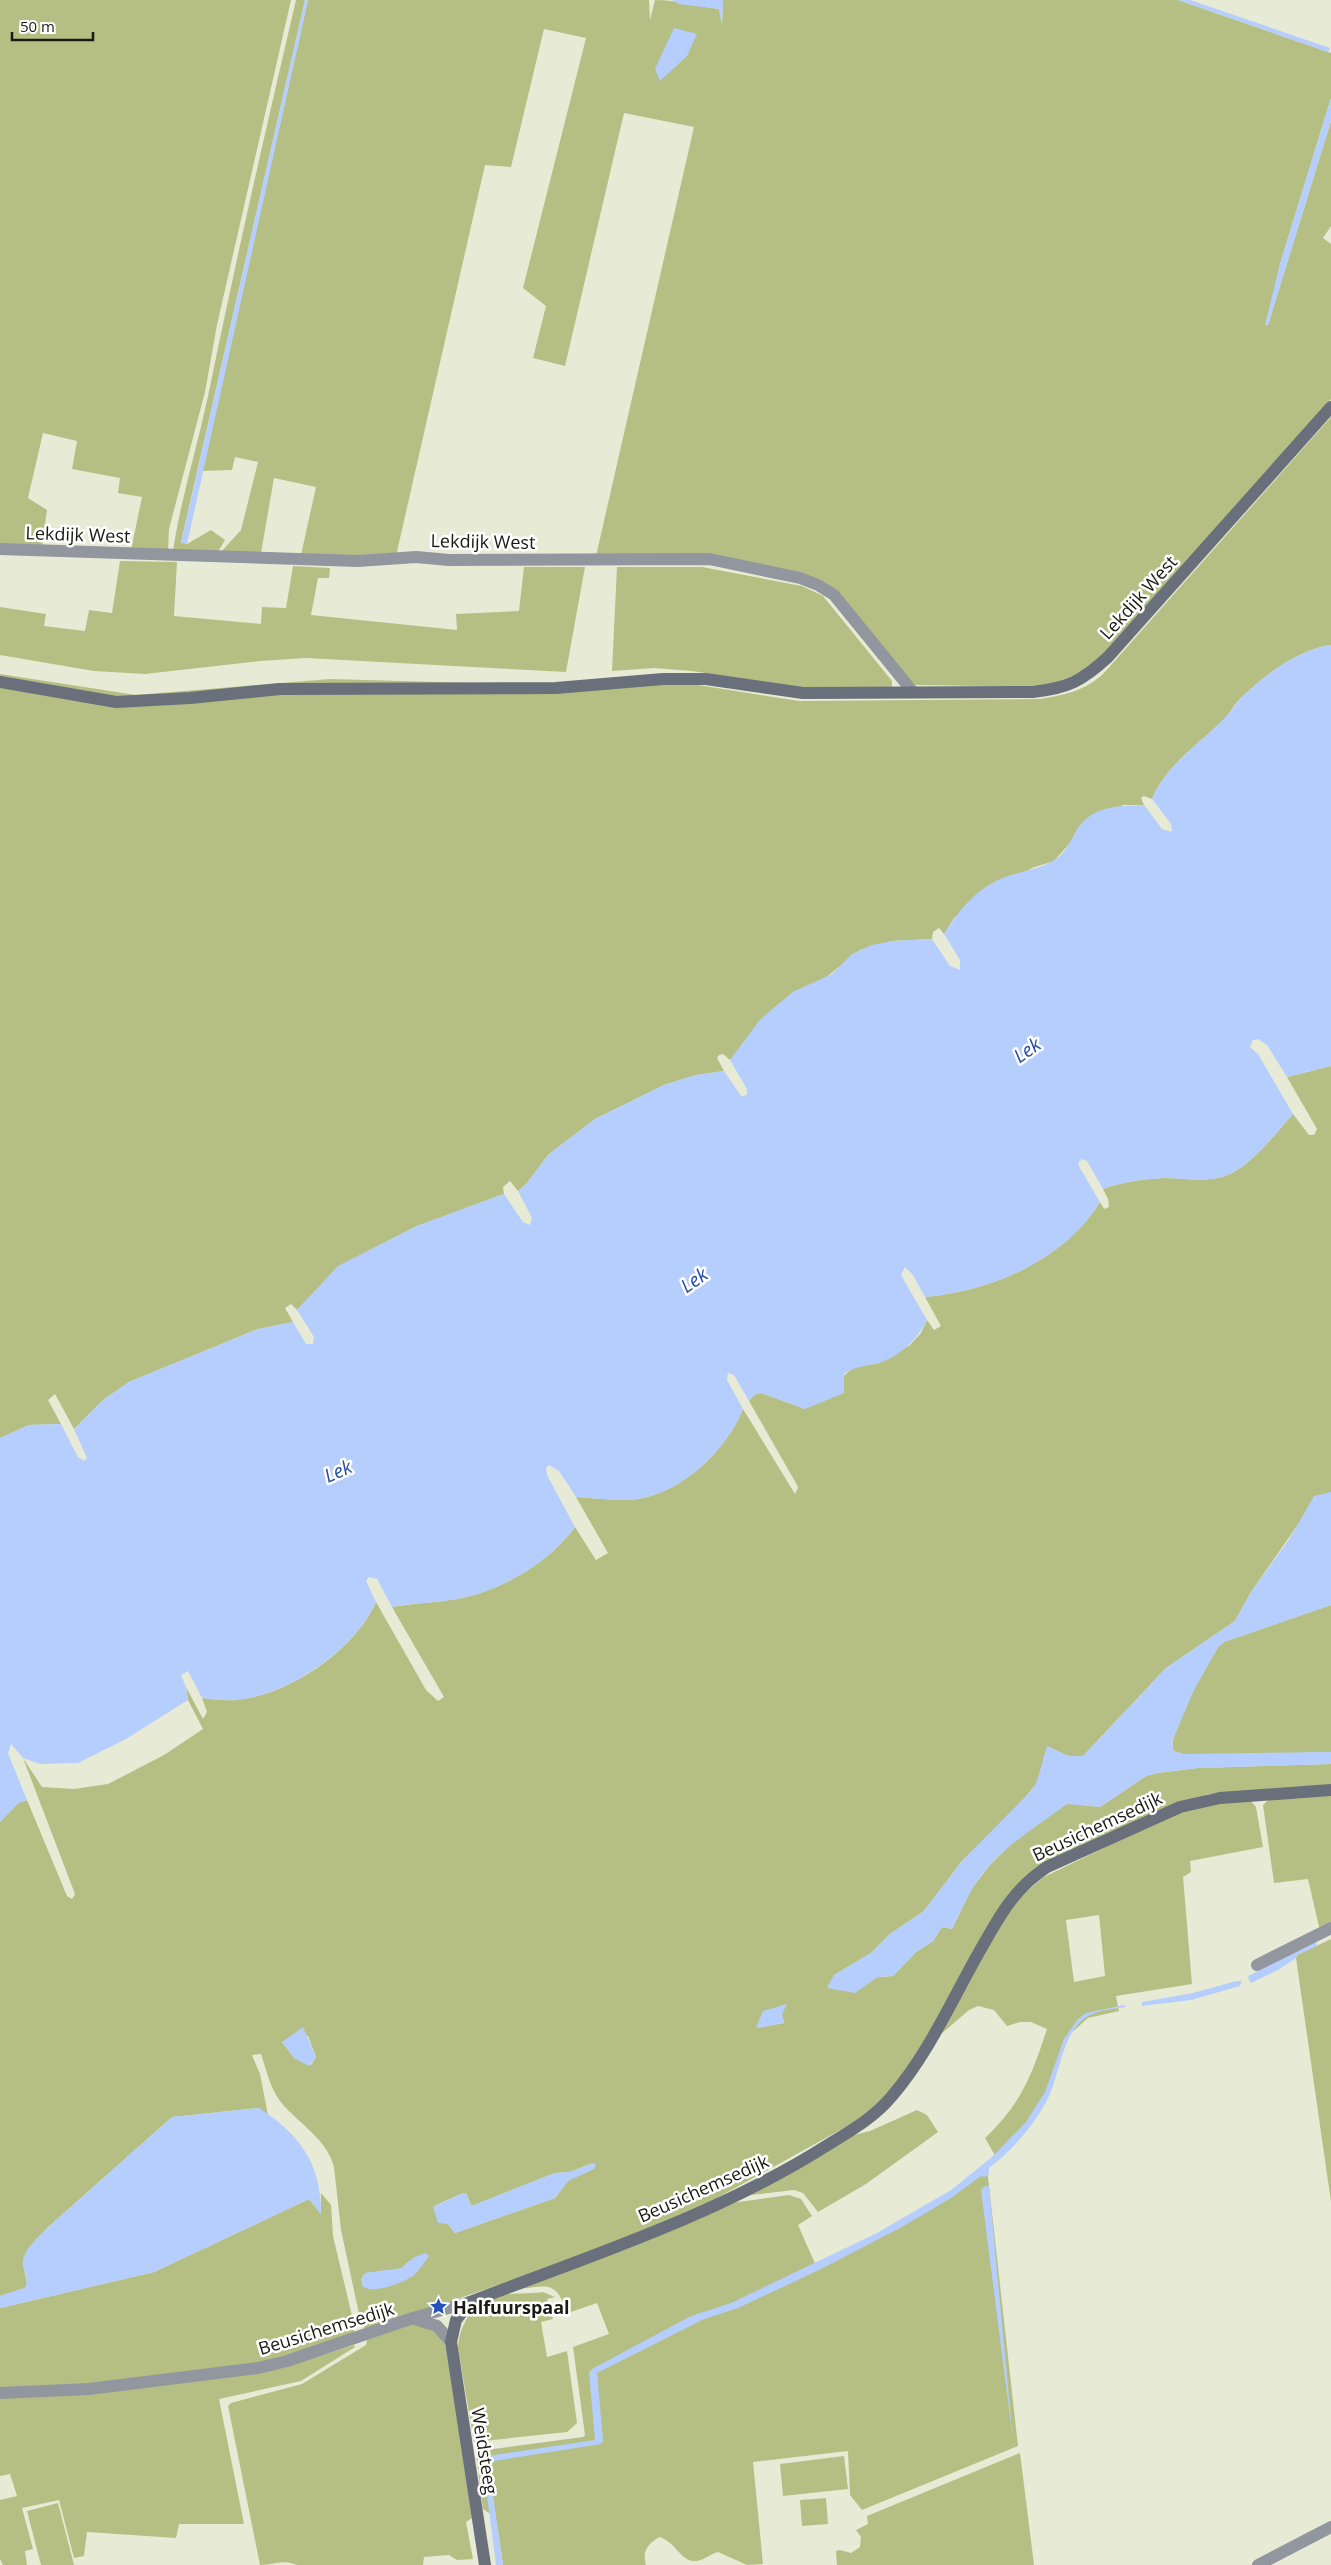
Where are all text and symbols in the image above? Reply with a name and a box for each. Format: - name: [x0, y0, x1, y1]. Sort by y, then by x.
- scale bar: [12, 10, 94, 42]
- text: 50 m: [20, 16, 55, 36]
- street label: Lekdijk West: [25, 520, 131, 548]
- street label: Lekdijk West: [430, 528, 536, 554]
- street label: Lekdijk West: [1094, 550, 1182, 644]
- water label: Lek: [1008, 1031, 1046, 1069]
- water label: Lek: [675, 1261, 713, 1299]
- water label: Lek: [320, 1453, 357, 1489]
- street label: Beusichemsedijk: [1028, 1785, 1166, 1867]
- street label: Beusichemsedijk: [634, 2148, 773, 2228]
- place label: Halfuurspaal: [453, 2295, 570, 2319]
- street label: Beusichemsedijk: [255, 2296, 397, 2360]
- place icon: Halfuurspaal: [429, 2297, 449, 2317]
- street label: Weidsteeg: [466, 2406, 504, 2496]

